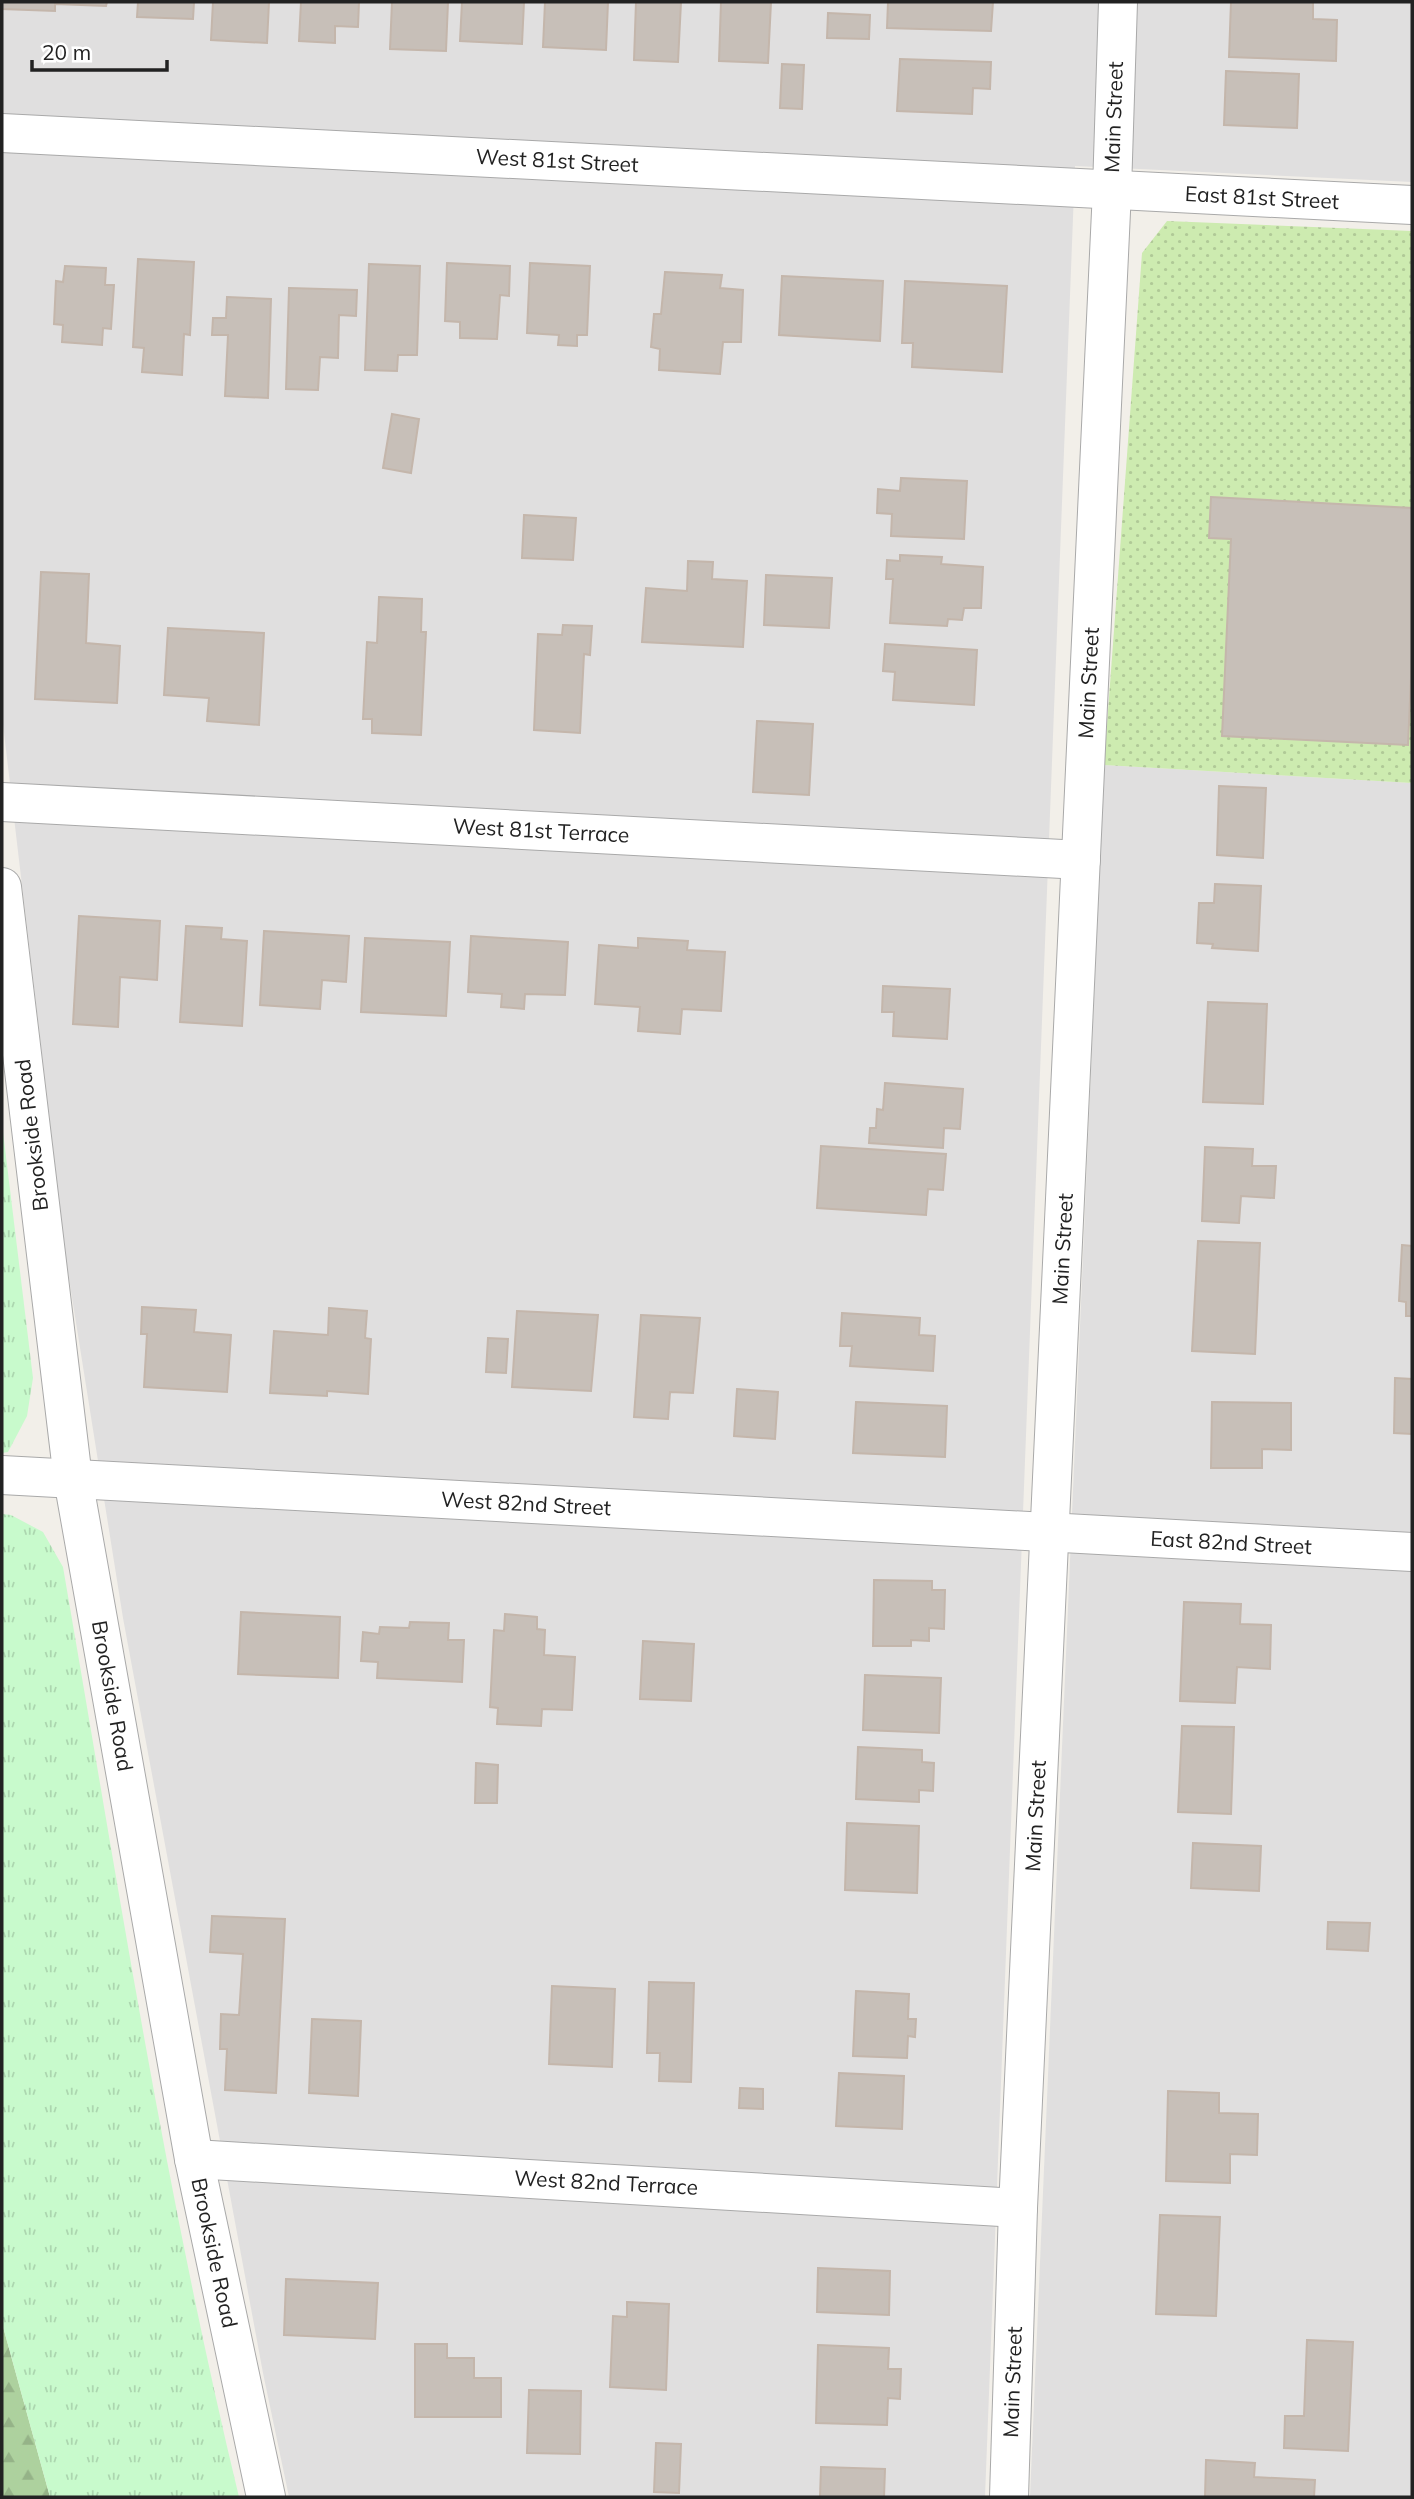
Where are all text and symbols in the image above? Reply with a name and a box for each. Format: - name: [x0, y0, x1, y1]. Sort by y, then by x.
- scale bar: [32, 28, 166, 72]
- text: 20 m: [42, 39, 91, 65]
- street label: Main Street: [1098, 61, 1128, 173]
- street label: West 81st Street: [475, 143, 639, 177]
- street label: East 81st Street: [1184, 180, 1340, 214]
- street label: Main Street: [1072, 627, 1104, 739]
- street label: West 81st Terrace: [452, 812, 630, 848]
- street label: Brookside Road: [9, 1058, 53, 1213]
- street label: Main Street: [1046, 1193, 1078, 1305]
- street label: West 82nd Street: [440, 1486, 612, 1520]
- street label: East 82nd Street: [1150, 1525, 1312, 1559]
- street label: Brookside Road: [87, 1618, 139, 1773]
- street label: Main Street: [1019, 1760, 1051, 1872]
- street label: West 82nd Terrace: [513, 2164, 699, 2200]
- street label: Brookside Road: [186, 2175, 244, 2330]
- street label: Main Street: [997, 2326, 1027, 2438]

